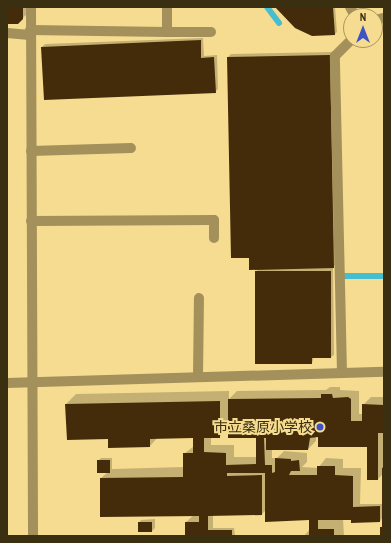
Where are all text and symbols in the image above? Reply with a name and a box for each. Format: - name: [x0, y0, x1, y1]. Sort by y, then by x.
- north arrow: [343, 8, 383, 48]
- text: N: [360, 10, 366, 24]
- place label: 市立桑原小学校: [214, 419, 312, 435]
- marker: 市立桑原小学校: [315, 422, 325, 432]

